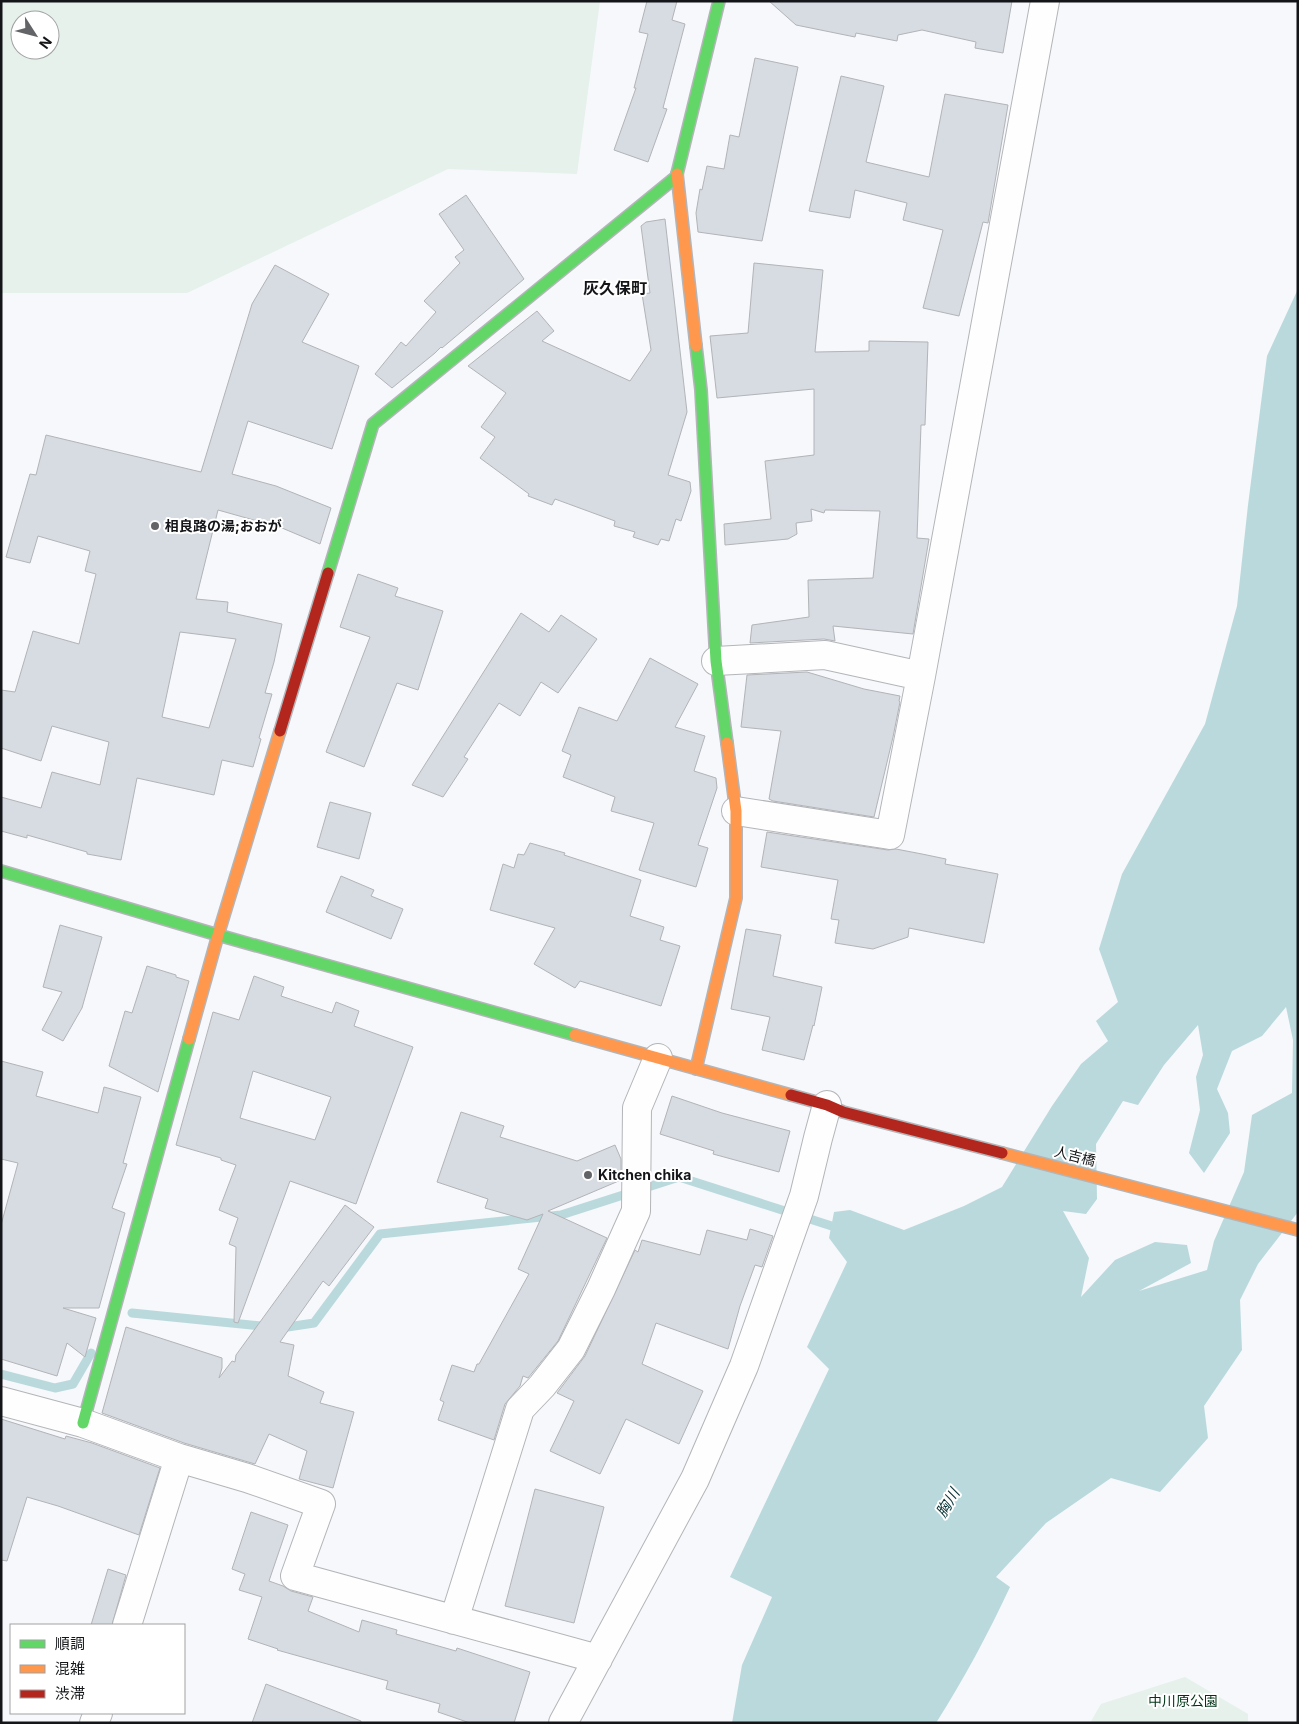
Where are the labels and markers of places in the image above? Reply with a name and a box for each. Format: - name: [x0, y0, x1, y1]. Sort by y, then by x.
- place label: 相良路の湯;おおが: [165, 517, 282, 534]
- marker: 相良路の湯;おおが: [149, 520, 161, 532]
- place label: Kitchen chika: [598, 1166, 691, 1183]
- marker: Kitchen chika: [582, 1169, 594, 1181]

